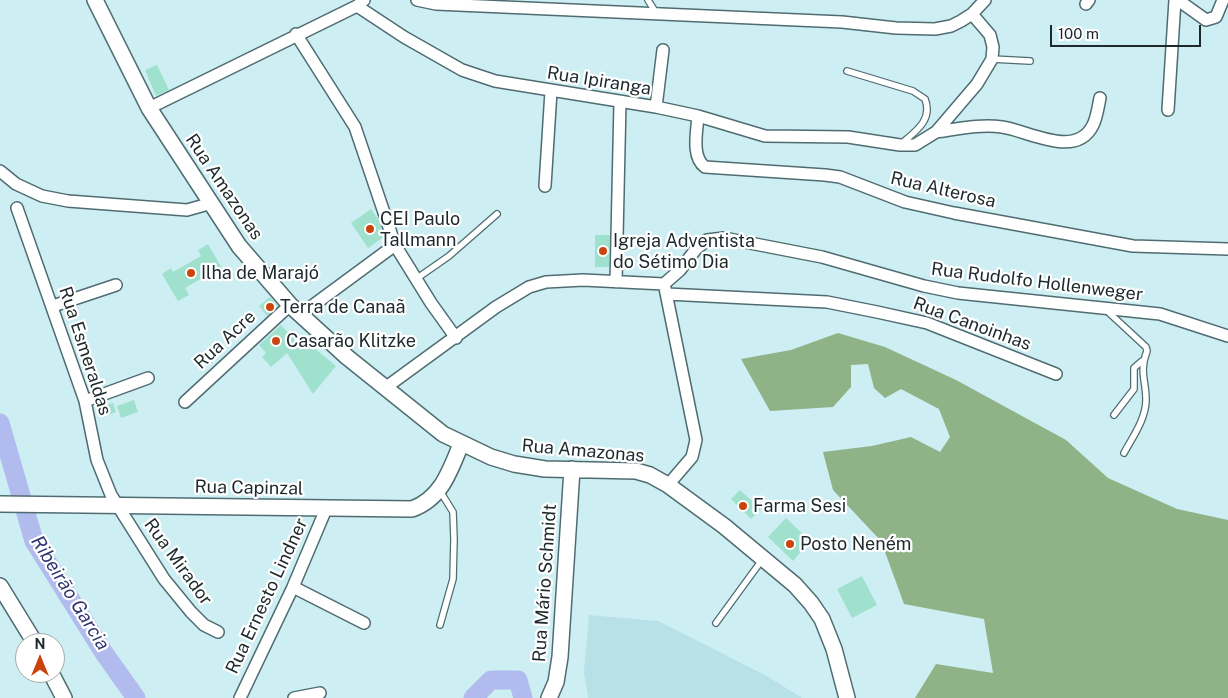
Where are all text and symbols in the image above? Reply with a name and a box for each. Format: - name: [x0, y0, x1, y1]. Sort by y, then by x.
- scale bar: [1053, 15, 1204, 47]
- text: 100 m: [1058, 25, 1099, 42]
- street label: Rua Ipiranga: [545, 62, 653, 100]
- street label: Rua Amazonas: [181, 130, 267, 244]
- street label: Rua Alterosa: [888, 167, 998, 213]
- place label: CEI Paulo Tallmann: [380, 208, 460, 250]
- marker: CEI Paulo Tallmann: [364, 223, 376, 235]
- place label: Igreja Adventista do Sétimo Dia: [613, 230, 755, 272]
- marker: Igreja Adventista do Sétimo Dia: [597, 245, 609, 257]
- street label: Rua Rudolfo Hollenweger: [930, 258, 1144, 306]
- place label: Ilha de Marajó: [201, 262, 319, 284]
- marker: Ilha de Marajó: [185, 267, 197, 279]
- street label: Rua Esmeraldas: [54, 284, 116, 418]
- street label: Rua Canoinhas: [910, 293, 1034, 355]
- place label: Terra de Canaã: [280, 296, 405, 318]
- marker: Terra de Canaã: [264, 301, 276, 313]
- street label: Rua Acre: [190, 306, 260, 374]
- place label: Casarão Klitzke: [286, 330, 416, 352]
- marker: Casarão Klitzke: [270, 335, 282, 347]
- street label: Rua Amazonas: [521, 435, 645, 467]
- street label: Rua Capinzal: [194, 476, 304, 500]
- place label: Farma Sesi: [753, 495, 846, 517]
- marker: Farma Sesi: [737, 500, 749, 512]
- street label: Rua Mário Schmidt: [529, 503, 561, 663]
- street label: Rua Mirador: [139, 514, 217, 610]
- street label: Rua Ernesto Lindner: [221, 515, 313, 677]
- water label: Ribeirão Garcia: [26, 532, 114, 654]
- place label: Posto Neném: [800, 533, 911, 555]
- marker: Posto Neném: [784, 538, 796, 550]
- north arrow: [15, 633, 65, 683]
- text: N: [35, 636, 45, 652]

